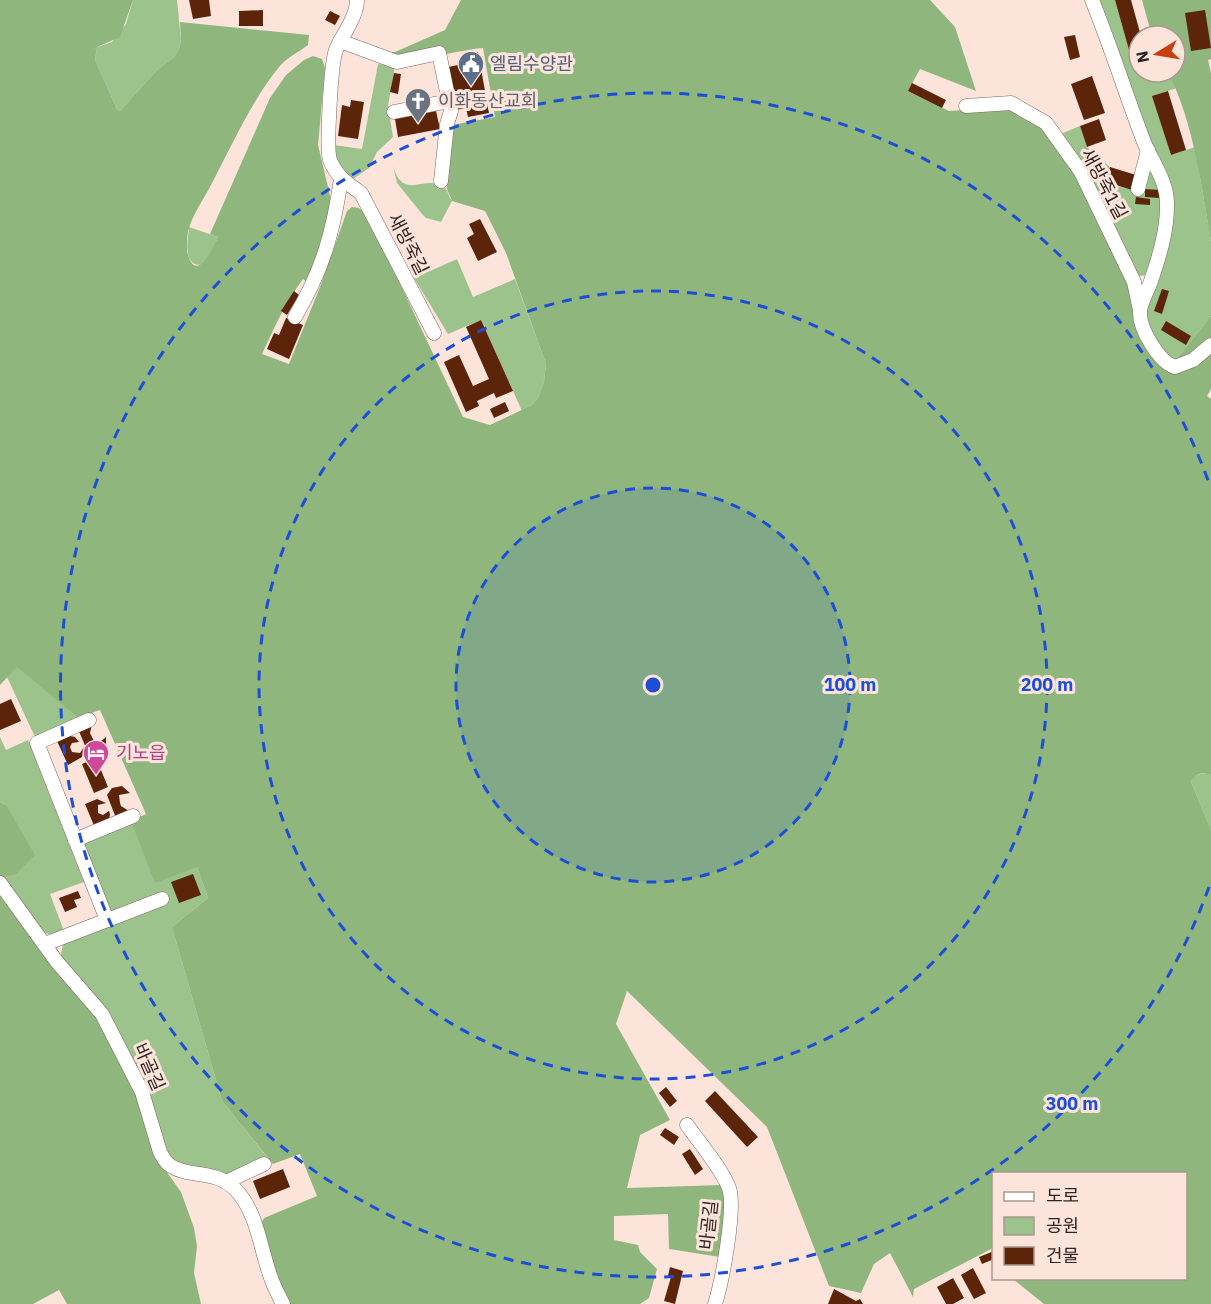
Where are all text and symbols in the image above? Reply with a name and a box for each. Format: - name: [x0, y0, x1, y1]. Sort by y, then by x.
- north arrow: [1127, 24, 1187, 84]
- public building icon: 엘림수양관: [456, 49, 486, 87]
- text: N: [1131, 49, 1153, 64]
- place label: 엘림수양관: [490, 52, 573, 75]
- church icon: 이화동산교회: [403, 86, 433, 124]
- place label: 이화동산교회: [438, 89, 537, 112]
- street label: 새방죽1길: [1076, 144, 1133, 223]
- street label: 새방죽길: [383, 209, 434, 279]
- text: 100 m: [824, 673, 876, 696]
- text: 200 m: [1021, 673, 1073, 696]
- centre of rings: [643, 675, 663, 695]
- hotel icon: 기노읍: [81, 738, 111, 776]
- place label: 기노읍: [116, 741, 166, 764]
- street label: 바골길: [129, 1039, 170, 1094]
- text: 300 m: [1046, 1092, 1098, 1115]
- legend: [992, 1172, 1187, 1280]
- text: 도로: [1046, 1184, 1079, 1207]
- street label: 바골길: [694, 1199, 723, 1251]
- text: 공원: [1046, 1214, 1079, 1237]
- text: 건물: [1046, 1244, 1079, 1267]

